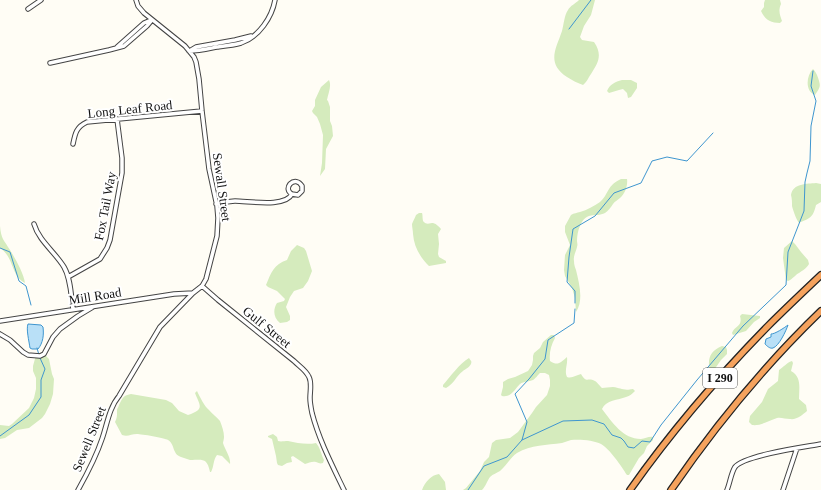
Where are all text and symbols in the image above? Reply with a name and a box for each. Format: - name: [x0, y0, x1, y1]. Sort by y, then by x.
- street label: Long Leaf Road: [87, 97, 174, 121]
- street label: Sewall Street: [210, 152, 234, 223]
- street label: Fox Tail Way: [91, 170, 119, 242]
- street label: Mill Road: [68, 284, 123, 308]
- street label: Gulf Street: [240, 303, 294, 351]
- road number: I 290: [703, 368, 737, 388]
- street label: Sewell Street: [69, 404, 109, 474]

